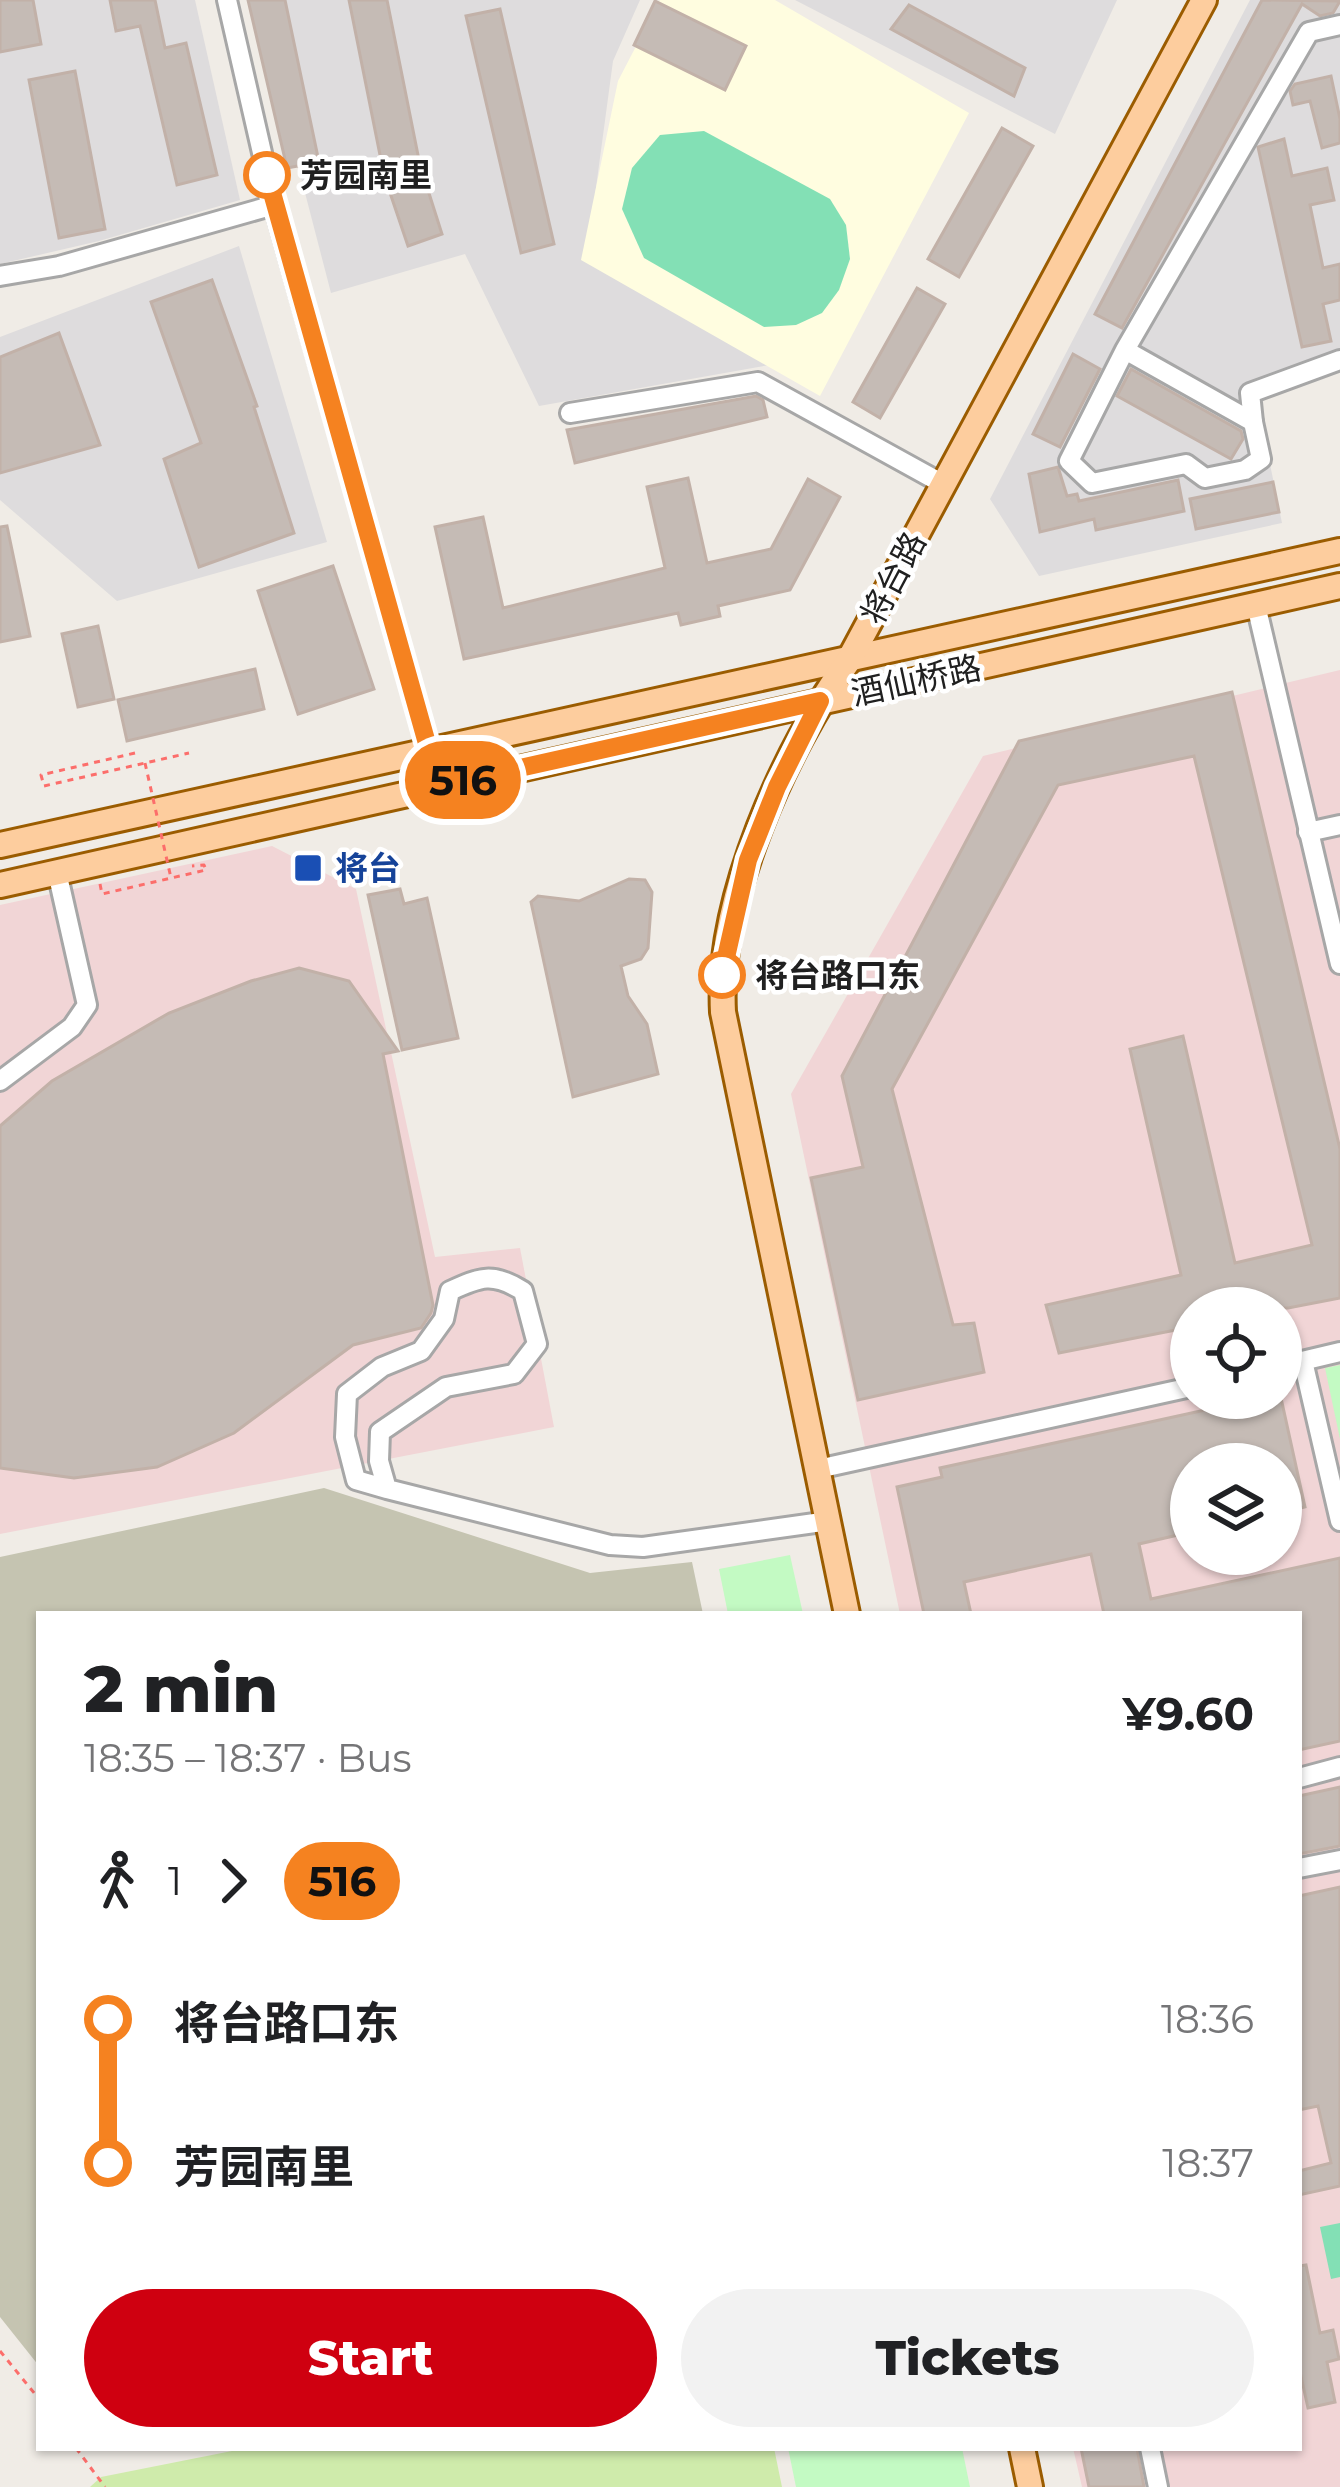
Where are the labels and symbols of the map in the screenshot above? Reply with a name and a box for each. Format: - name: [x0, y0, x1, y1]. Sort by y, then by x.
- marker: 芳园南里: [245, 153, 289, 197]
- place label: 芳园南里: [300, 155, 432, 195]
- street label: 将台路: [852, 525, 934, 631]
- street label: 酒仙桥路: [847, 647, 985, 713]
- line badge: 516: [394, 741, 532, 819]
- place label: 将台: [335, 848, 401, 888]
- marker: 将台: [292, 852, 324, 884]
- marker: 将台路口东: [700, 953, 744, 997]
- place label: 将台路口东: [755, 955, 920, 995]

